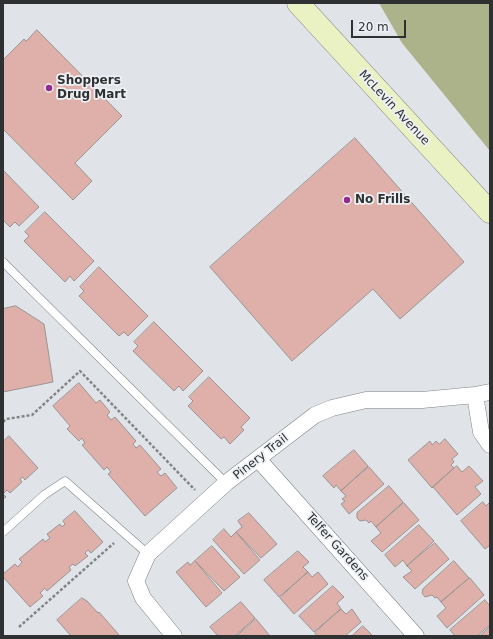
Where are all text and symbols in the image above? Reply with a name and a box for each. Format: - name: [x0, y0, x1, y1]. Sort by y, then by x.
- scale bar: [353, 12, 408, 38]
- text: 20 m: [358, 20, 389, 34]
- street label: McLevin Avenue: [356, 68, 432, 148]
- place label: Shoppers Drug Mart: [57, 74, 126, 102]
- marker: Shoppers Drug Mart: [44, 83, 54, 93]
- place label: No Frills: [355, 193, 410, 207]
- marker: No Frills: [342, 195, 352, 205]
- street label: Pinery Trail: [231, 431, 291, 483]
- street label: Telfer Gardens: [303, 510, 371, 584]

